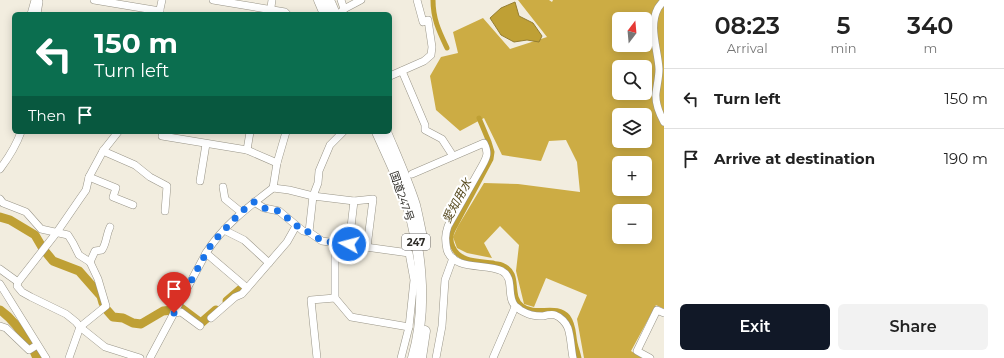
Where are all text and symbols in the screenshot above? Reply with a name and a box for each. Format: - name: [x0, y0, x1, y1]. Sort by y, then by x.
- text: 08:23: [714, 11, 780, 40]
- text: 5: [837, 11, 851, 40]
- text: 340: [907, 11, 954, 40]
- north arrow: [612, 12, 652, 52]
- map controls: [612, 12, 652, 244]
- text: 150 m: [94, 26, 178, 60]
- icon: left: [28, 28, 80, 80]
- text: Arrival: [727, 40, 768, 56]
- text: min: [831, 40, 857, 56]
- text: m: [923, 40, 937, 56]
- text: Turn left: [94, 60, 169, 82]
- button: search: [612, 60, 652, 100]
- icon: left: [680, 88, 702, 110]
- text: Turn left: [714, 89, 781, 108]
- text: 150 m: [944, 89, 988, 108]
- icon: arrive: [74, 104, 96, 126]
- text: Then: [28, 106, 66, 125]
- button: layers: [612, 108, 652, 148]
- icon: arrive: [680, 148, 702, 170]
- text: Arrive at destination: [714, 149, 875, 168]
- text: 190 m: [944, 149, 988, 168]
- button: +: [612, 156, 652, 196]
- street label: 国道247号: [387, 169, 417, 223]
- water label: 愛知用水: [439, 174, 475, 225]
- button: −: [612, 204, 652, 244]
- position arrow: [328, 223, 370, 265]
- road number: 247: [402, 234, 430, 250]
- pin: [157, 272, 191, 313]
- icon: arrive: [163, 278, 185, 300]
- button: Exit: [680, 304, 830, 350]
- button: Share: [838, 304, 988, 350]

